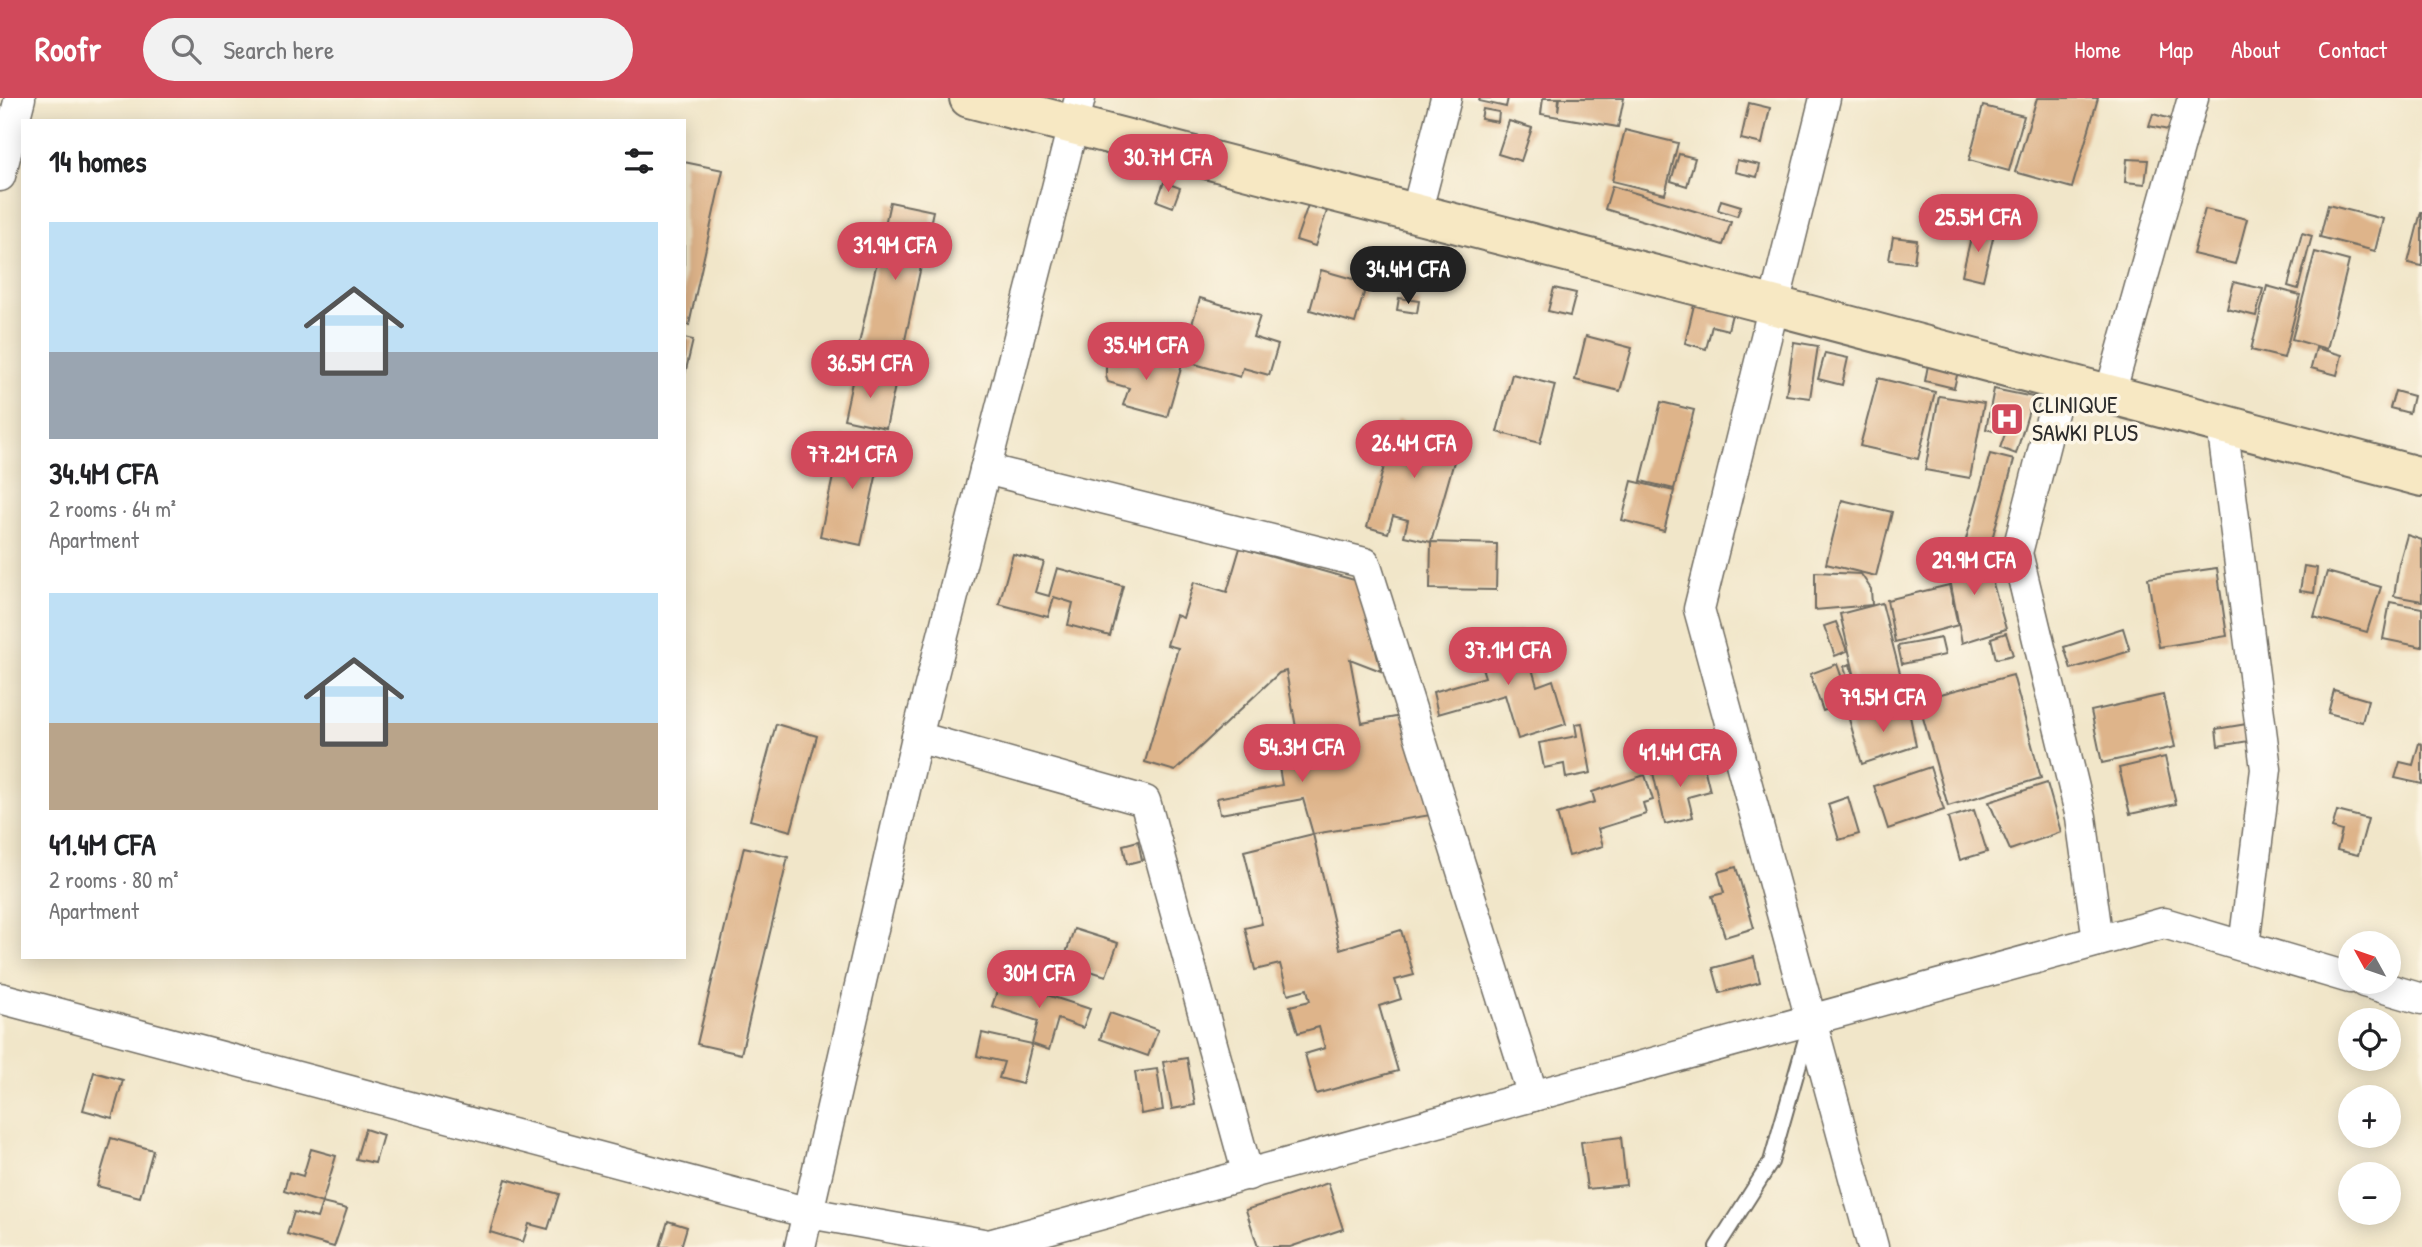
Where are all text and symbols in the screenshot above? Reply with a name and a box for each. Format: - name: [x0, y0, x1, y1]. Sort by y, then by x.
- search box: [143, 18, 633, 81]
- text: Roofr: [35, 27, 101, 71]
- icon: search: [167, 30, 205, 68]
- text: Search here: [223, 32, 334, 67]
- text: Home: [2074, 33, 2121, 65]
- text: Map: [2159, 33, 2193, 65]
- text: About: [2231, 33, 2280, 65]
- text: Contact: [2318, 33, 2387, 65]
- pin: 30.7M CFA: [1088, 134, 1248, 194]
- text: 14 homes: [49, 141, 147, 181]
- text: 30.7M CFA: [1124, 141, 1212, 172]
- icon: filters: [620, 142, 658, 180]
- pin: 25.5M CFA: [1898, 194, 2058, 254]
- text: 25.5M CFA: [1935, 201, 2021, 232]
- pin: 31.9M CFA: [815, 222, 975, 282]
- text: 31.9M CFA: [853, 229, 937, 260]
- pin: 34.4M CFA: [1328, 246, 1488, 306]
- text: 34.4M CFA: [1366, 253, 1450, 284]
- icon: home: [291, 268, 417, 394]
- pin: 35.4M CFA: [1066, 322, 1226, 382]
- text: 35.4M CFA: [1103, 329, 1189, 360]
- pin: 36.5M CFA: [790, 341, 950, 400]
- text: 36.5M CFA: [827, 347, 913, 378]
- place label: CLINIQUE SAWKI PLUS: [2032, 388, 2138, 448]
- hospital icon: CLINIQUE SAWKI PLUS: [1988, 400, 2026, 438]
- pin: 26.4M CFA: [1334, 420, 1494, 480]
- text: 26.4M CFA: [1372, 427, 1456, 458]
- pin: 77.2M CFA: [772, 432, 932, 491]
- text: 77.2M CFA: [807, 438, 897, 469]
- text: 34.4M CFA: [49, 453, 158, 493]
- text: 2 rooms · 64 m²: [49, 493, 176, 524]
- text: Apartment: [49, 524, 139, 555]
- pin: 29.9M CFA: [1894, 538, 2054, 597]
- text: 29.9M CFA: [1932, 544, 2016, 575]
- pin: 37.1M CFA: [1428, 628, 1588, 687]
- text: 37.1M CFA: [1465, 634, 1551, 665]
- icon: home: [291, 639, 417, 765]
- pin: 79.5M CFA: [1803, 674, 1963, 734]
- text: 79.5M CFA: [1840, 681, 1926, 712]
- pin: 54.3M CFA: [1222, 724, 1382, 784]
- pin: 41.4M CFA: [1600, 730, 1760, 789]
- text: 54.3M CFA: [1259, 731, 1345, 762]
- text: 41.4M CFA: [1639, 736, 1721, 767]
- text: 41.4M CFA: [49, 824, 156, 864]
- text: 2 rooms · 80 m²: [49, 864, 179, 895]
- text: Apartment: [49, 895, 139, 926]
- north arrow: [2338, 931, 2401, 994]
- map controls: [2338, 931, 2401, 1225]
- pin: 30M CFA: [974, 950, 1104, 1010]
- text: 30M CFA: [1003, 957, 1075, 988]
- button: locate: [2338, 1008, 2401, 1071]
- button: +: [2338, 1085, 2401, 1148]
- button: −: [2338, 1162, 2401, 1225]

